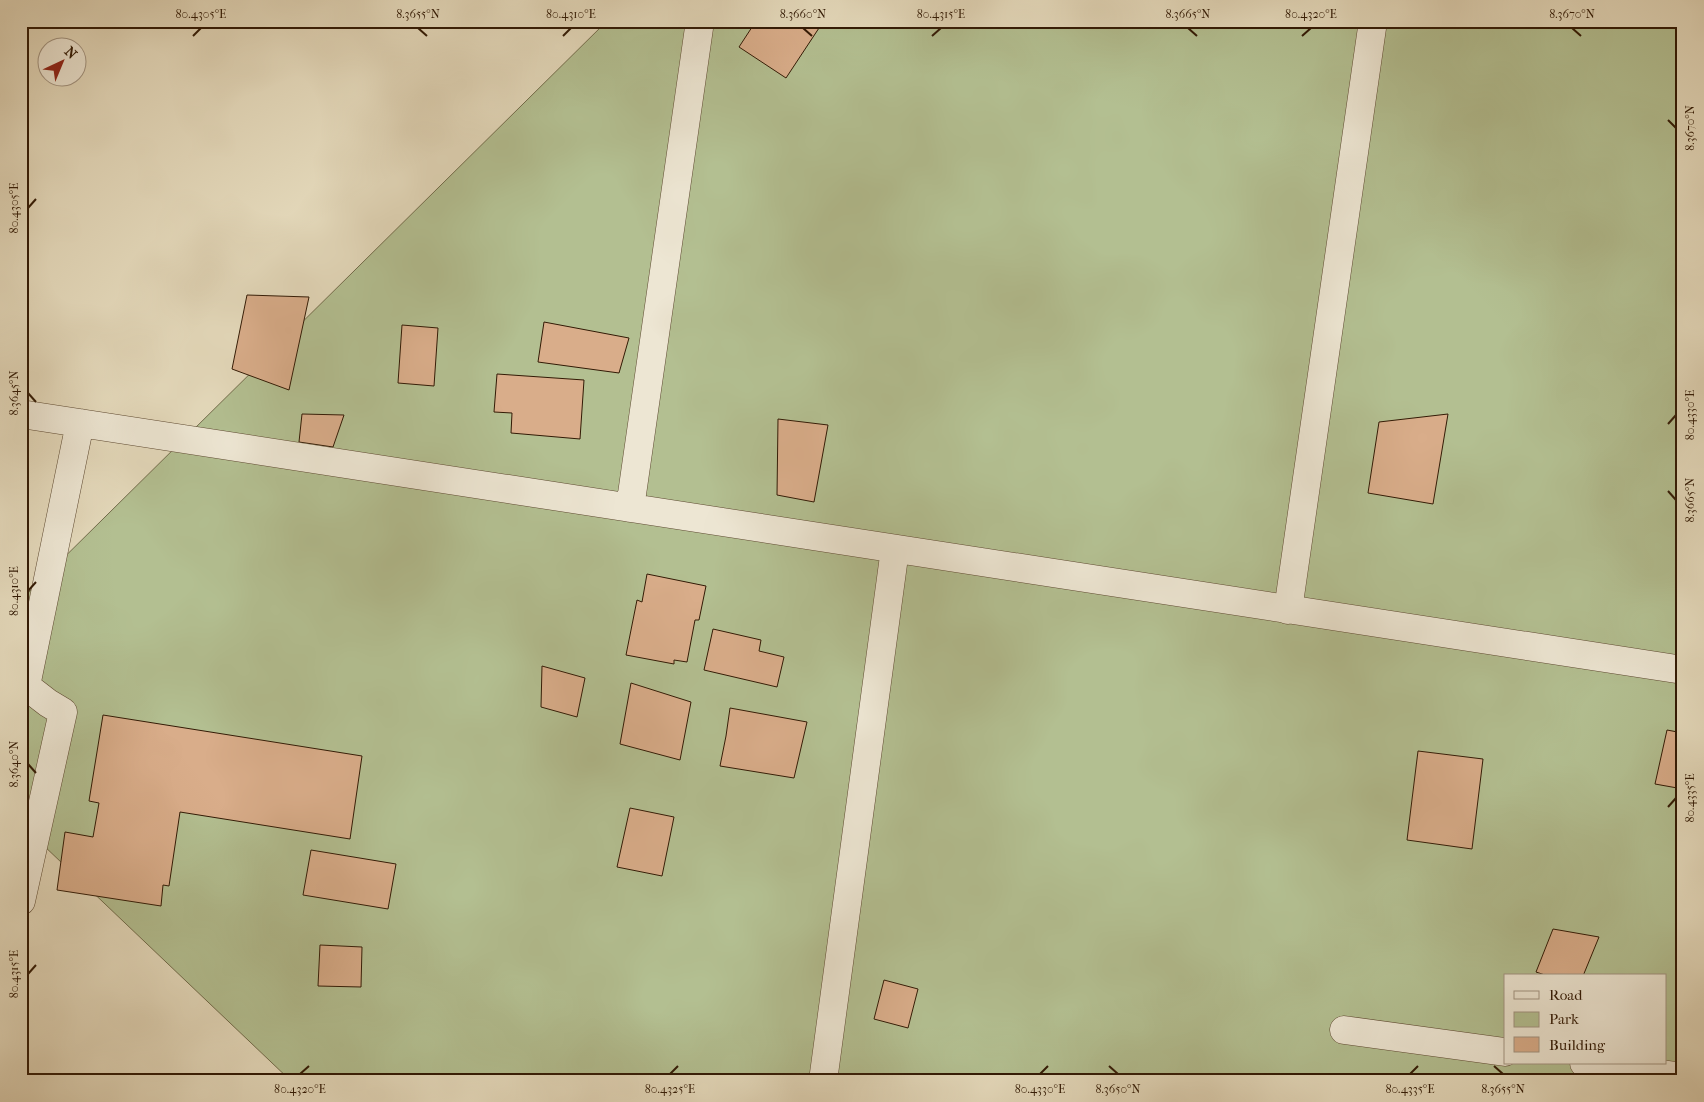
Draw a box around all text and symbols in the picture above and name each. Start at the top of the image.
text: 80.4305°E [176,7,226,21]
text: 8.3655°N [396,7,440,21]
text: 80.4310°E [546,7,596,21]
text: 8.3660°N [780,7,826,21]
text: 80.4315°E [917,7,965,21]
text: 8.3665°N [1166,7,1210,21]
text: 80.4320°E [1285,7,1337,21]
text: 8.3670°N [1549,7,1595,21]
north arrow [38,38,88,88]
text: N [61,43,81,63]
text: 8.3670°N [1683,105,1697,151]
text: 80.4305°E [7,183,21,233]
text: 8.3645°N [7,370,21,416]
text: 80.4330°E [1683,390,1697,440]
text: 8.3665°N [1683,478,1697,522]
text: 80.4310°E [7,566,21,616]
text: 8.3640°N [7,741,21,787]
text: 80.4335°E [1683,773,1697,823]
text: 80.4315°E [7,950,21,998]
legend [1504,974,1666,1064]
text: Road [1549,986,1583,1004]
text: Park [1549,1010,1579,1028]
text: Building [1549,1036,1606,1054]
text: 80.4320°E [274,1082,326,1096]
text: 80.4325°E [645,1082,695,1096]
text: 80.4330°E [1015,1082,1065,1096]
text: 8.3650°N [1095,1082,1141,1096]
text: 80.4335°E [1385,1082,1435,1096]
text: 8.3655°N [1481,1082,1525,1096]

